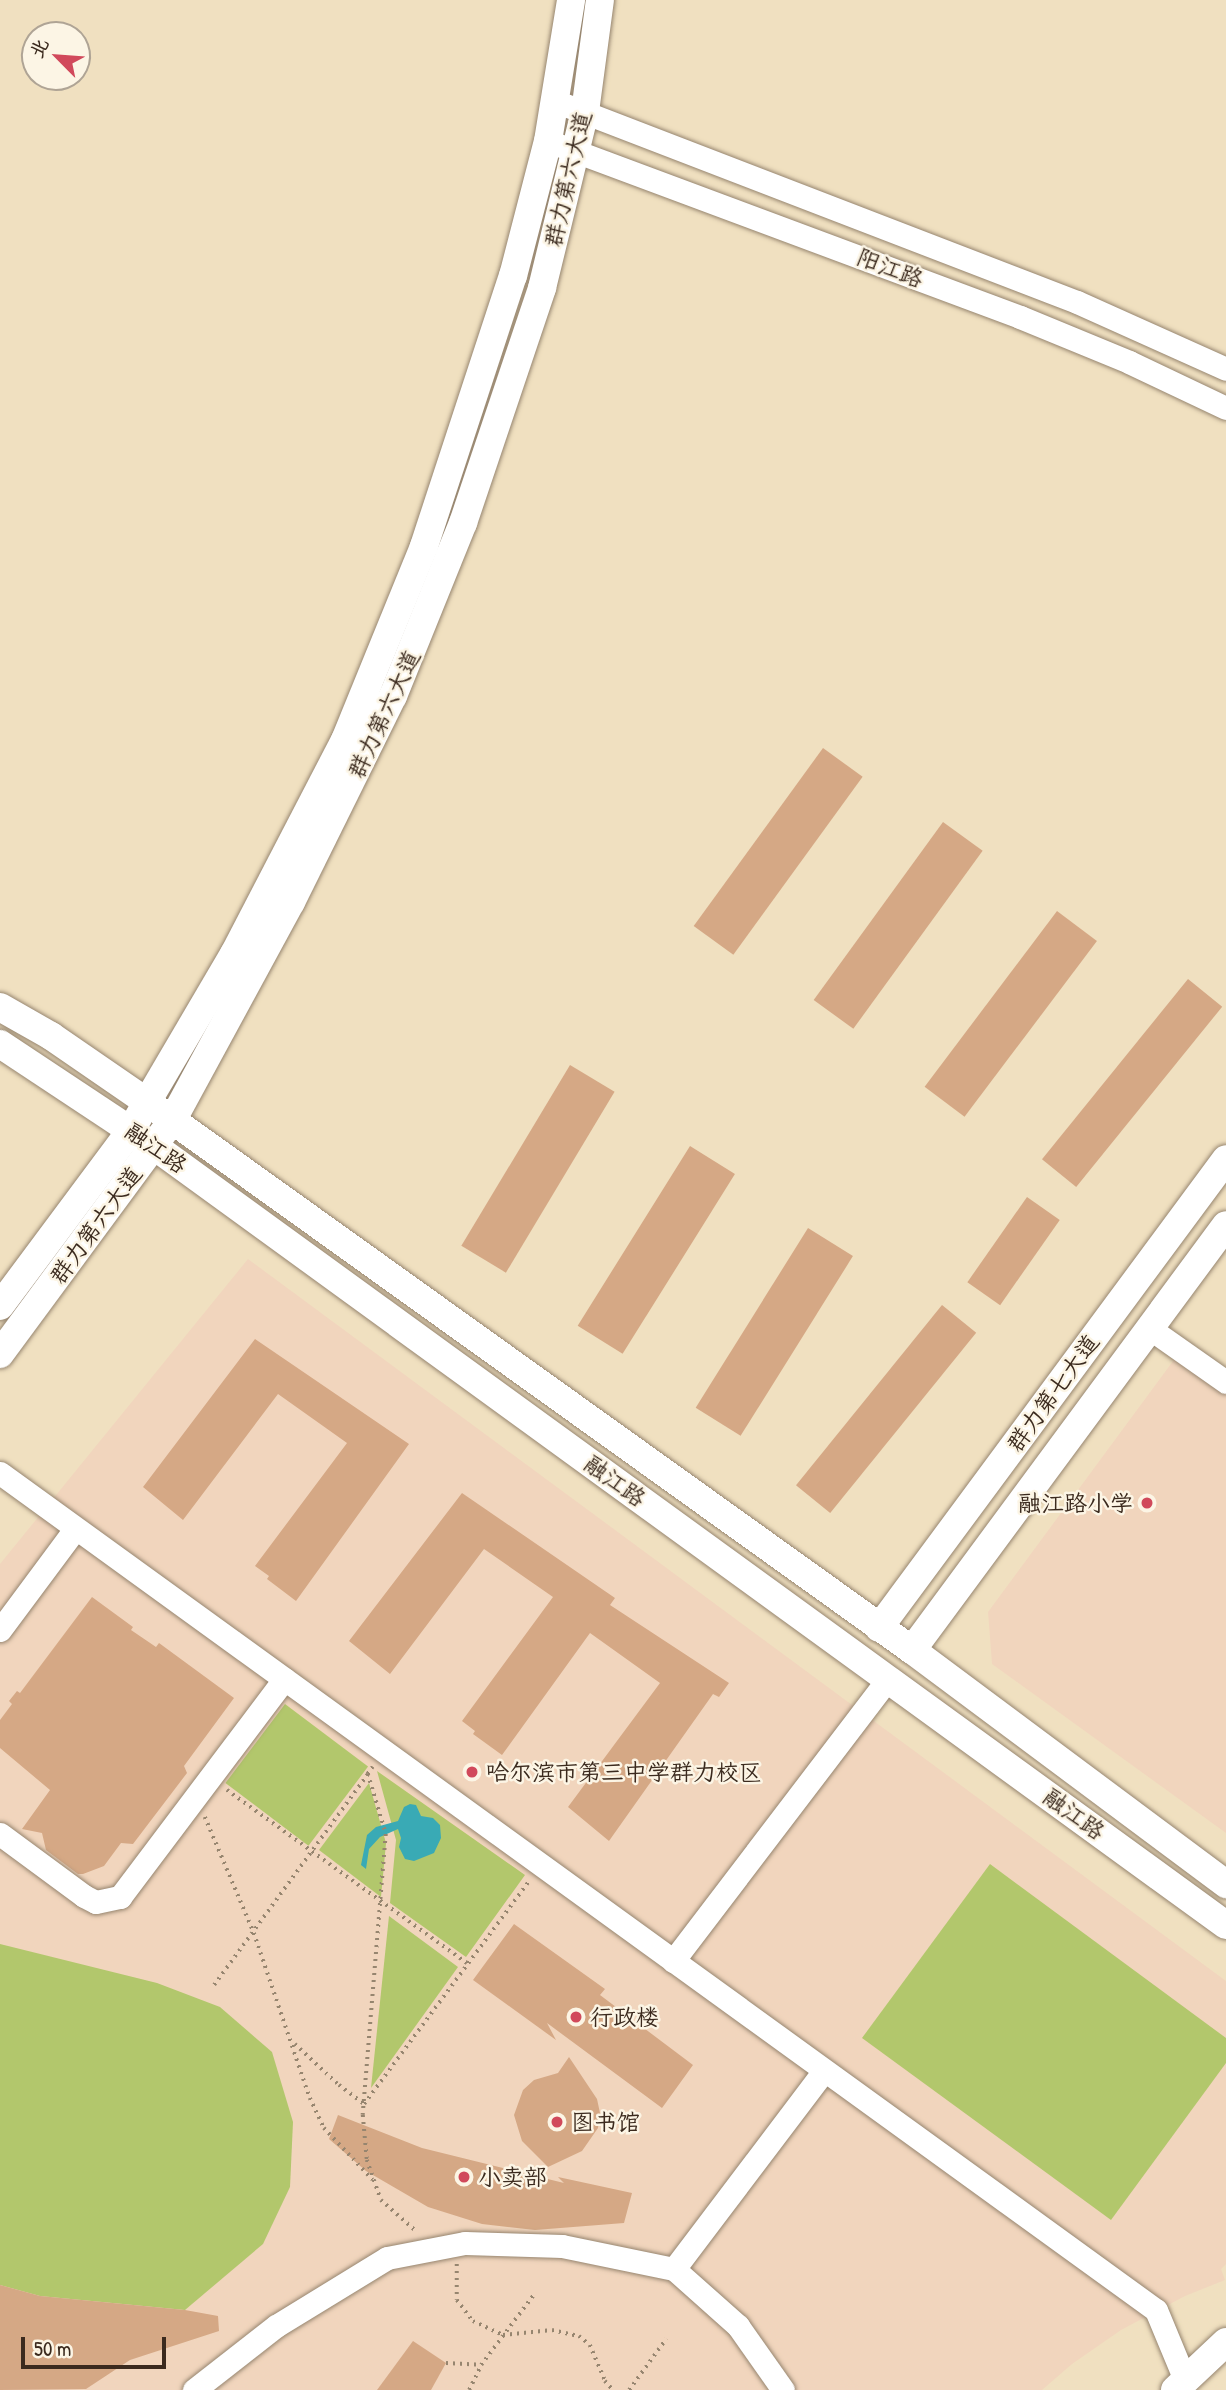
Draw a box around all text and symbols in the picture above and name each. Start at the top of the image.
north arrow [21,21,91,91]
text: 北 [23,34,55,62]
street label: 群力第六大道 [539,109,597,249]
street label: 阳江路 [853,243,927,293]
street label: 群力第六大道 [342,646,426,782]
street label: 融江路 [120,1117,192,1179]
street label: 群力第六大道 [44,1161,148,1289]
street label: 群力第七大道 [1001,1329,1105,1457]
street label: 融江路 [579,1450,651,1512]
place label: 融江路小学 [1018,1489,1133,1517]
marker: 融江路小学 [1139,1495,1155,1511]
place label: 哈尔滨市第三中学群力校区 [486,1758,762,1786]
marker: 哈尔滨市第三中学群力校区 [464,1764,480,1780]
street label: 融江路 [1038,1783,1110,1845]
place label: 行政楼 [590,2003,659,2031]
marker: 行政楼 [568,2009,584,2025]
place label: 图书馆 [571,2108,640,2136]
marker: 图书馆 [549,2114,565,2130]
place label: 小卖部 [478,2163,547,2191]
marker: 小卖部 [456,2169,472,2185]
scale bar [24,2324,170,2368]
text: 50 m [34,2334,71,2363]

